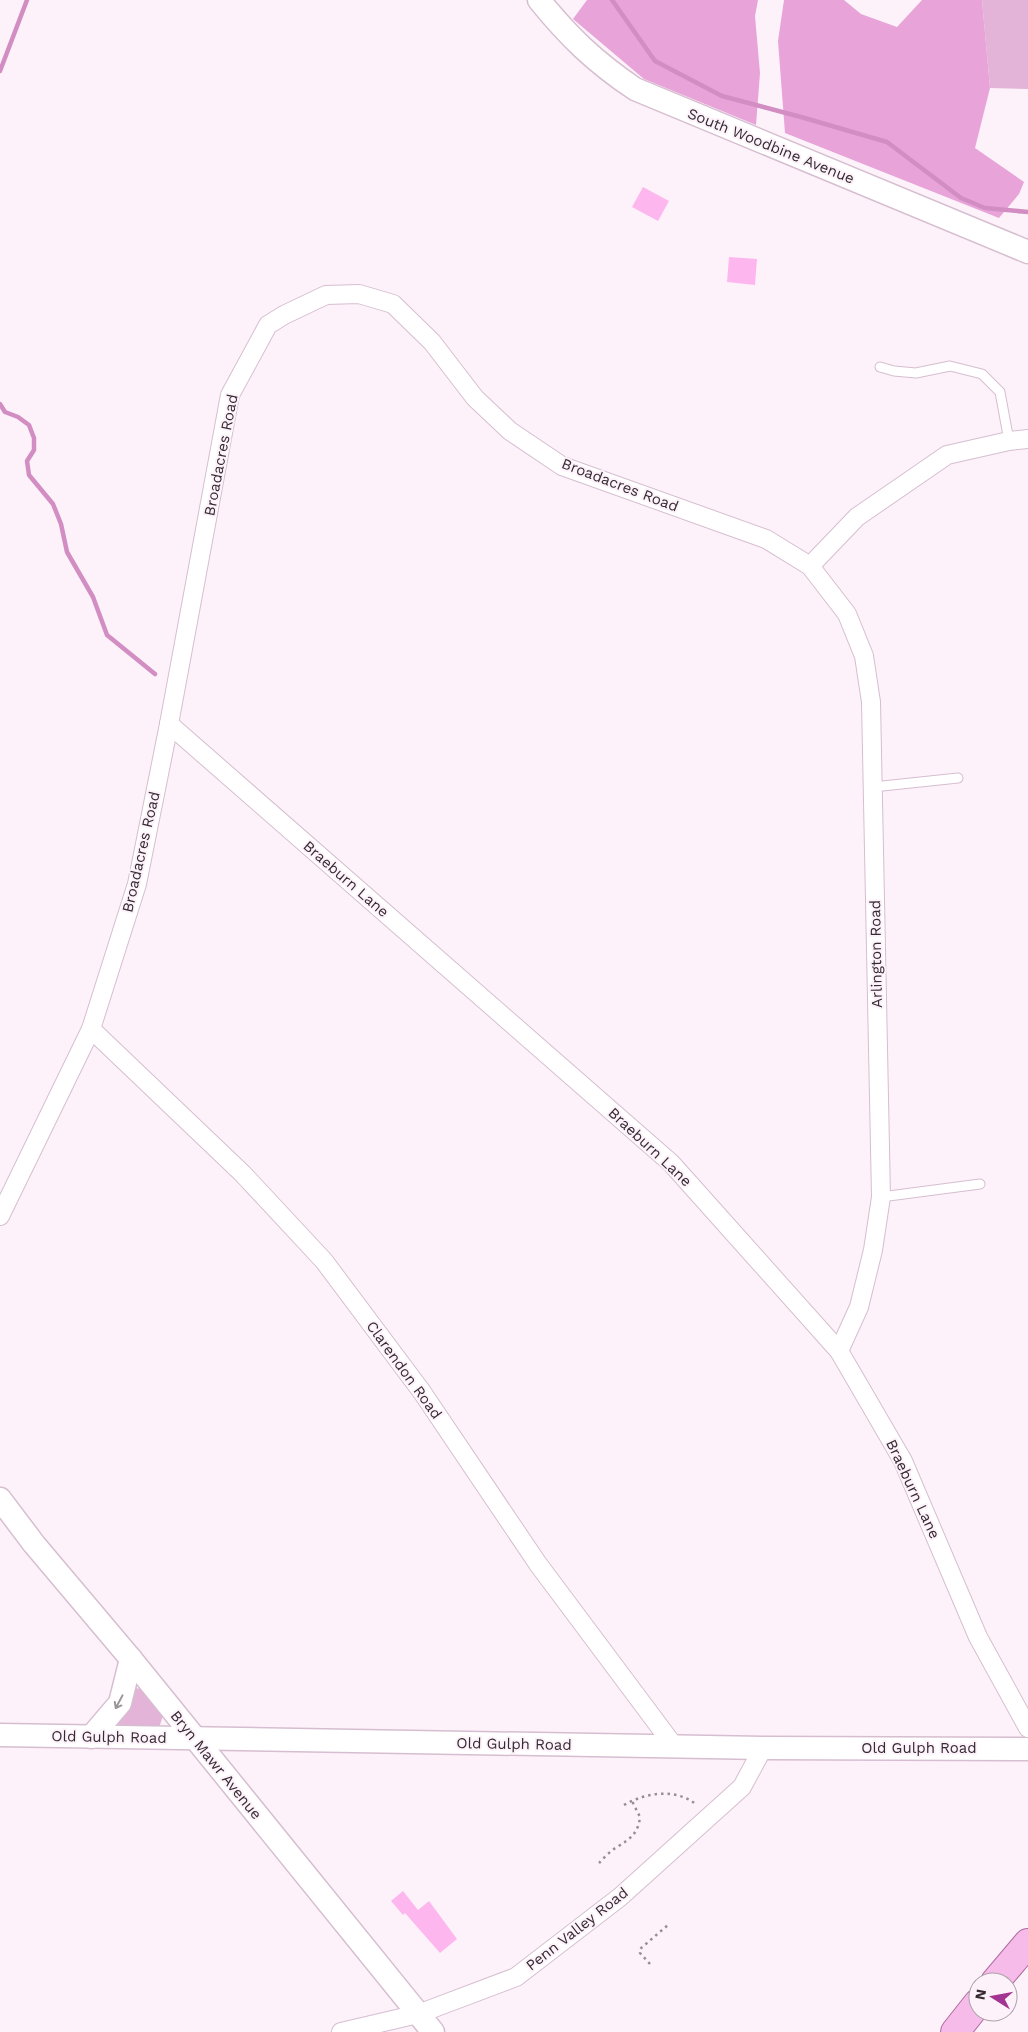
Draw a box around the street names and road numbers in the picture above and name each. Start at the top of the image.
street label: South Woodbine Avenue [685,104,857,188]
street label: Broadacres Road [200,393,242,517]
street label: Broadacres Road [559,454,681,516]
street label: Broadacres Road [118,790,164,914]
street label: Braeburn Lane [300,837,392,921]
street label: Arlington Road [866,900,886,1008]
street label: Braeburn Lane [605,1104,695,1190]
street label: Clarendon Road [362,1318,446,1422]
street label: Braeburn Lane [882,1437,944,1541]
street label: Bryn Mawr Avenue [167,1707,265,1823]
street label: Old Gulph Road [51,1727,167,1747]
street label: Old Gulph Road [456,1734,572,1754]
street label: Old Gulph Road [861,1739,977,1757]
street label: Penn Valley Road [522,1884,632,1974]

